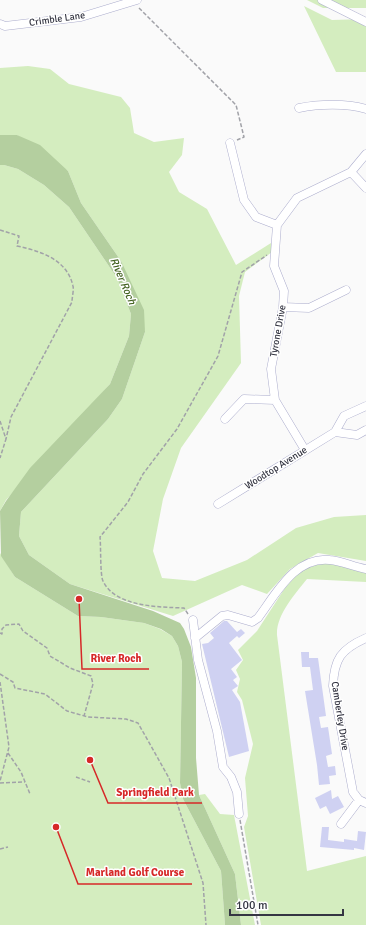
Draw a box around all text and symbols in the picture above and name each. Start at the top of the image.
street label: Crimble Lane [28,9,86,29]
water label: River Roch [107,256,139,307]
street label: Tyrone Drive [268,304,288,358]
street label: Woodtop Avenue [243,444,309,492]
callout: River Roch [82,646,149,669]
text: River Roch [91,652,141,665]
street label: Camberley Drive [329,681,351,751]
callout: Springfield Park [108,780,202,803]
text: Springfield Park [116,786,194,799]
callout: Marland Golf Course [78,861,192,884]
text: Marland Golf Course [86,866,185,879]
scale bar [230,891,343,917]
text: 100 m [236,898,268,913]

